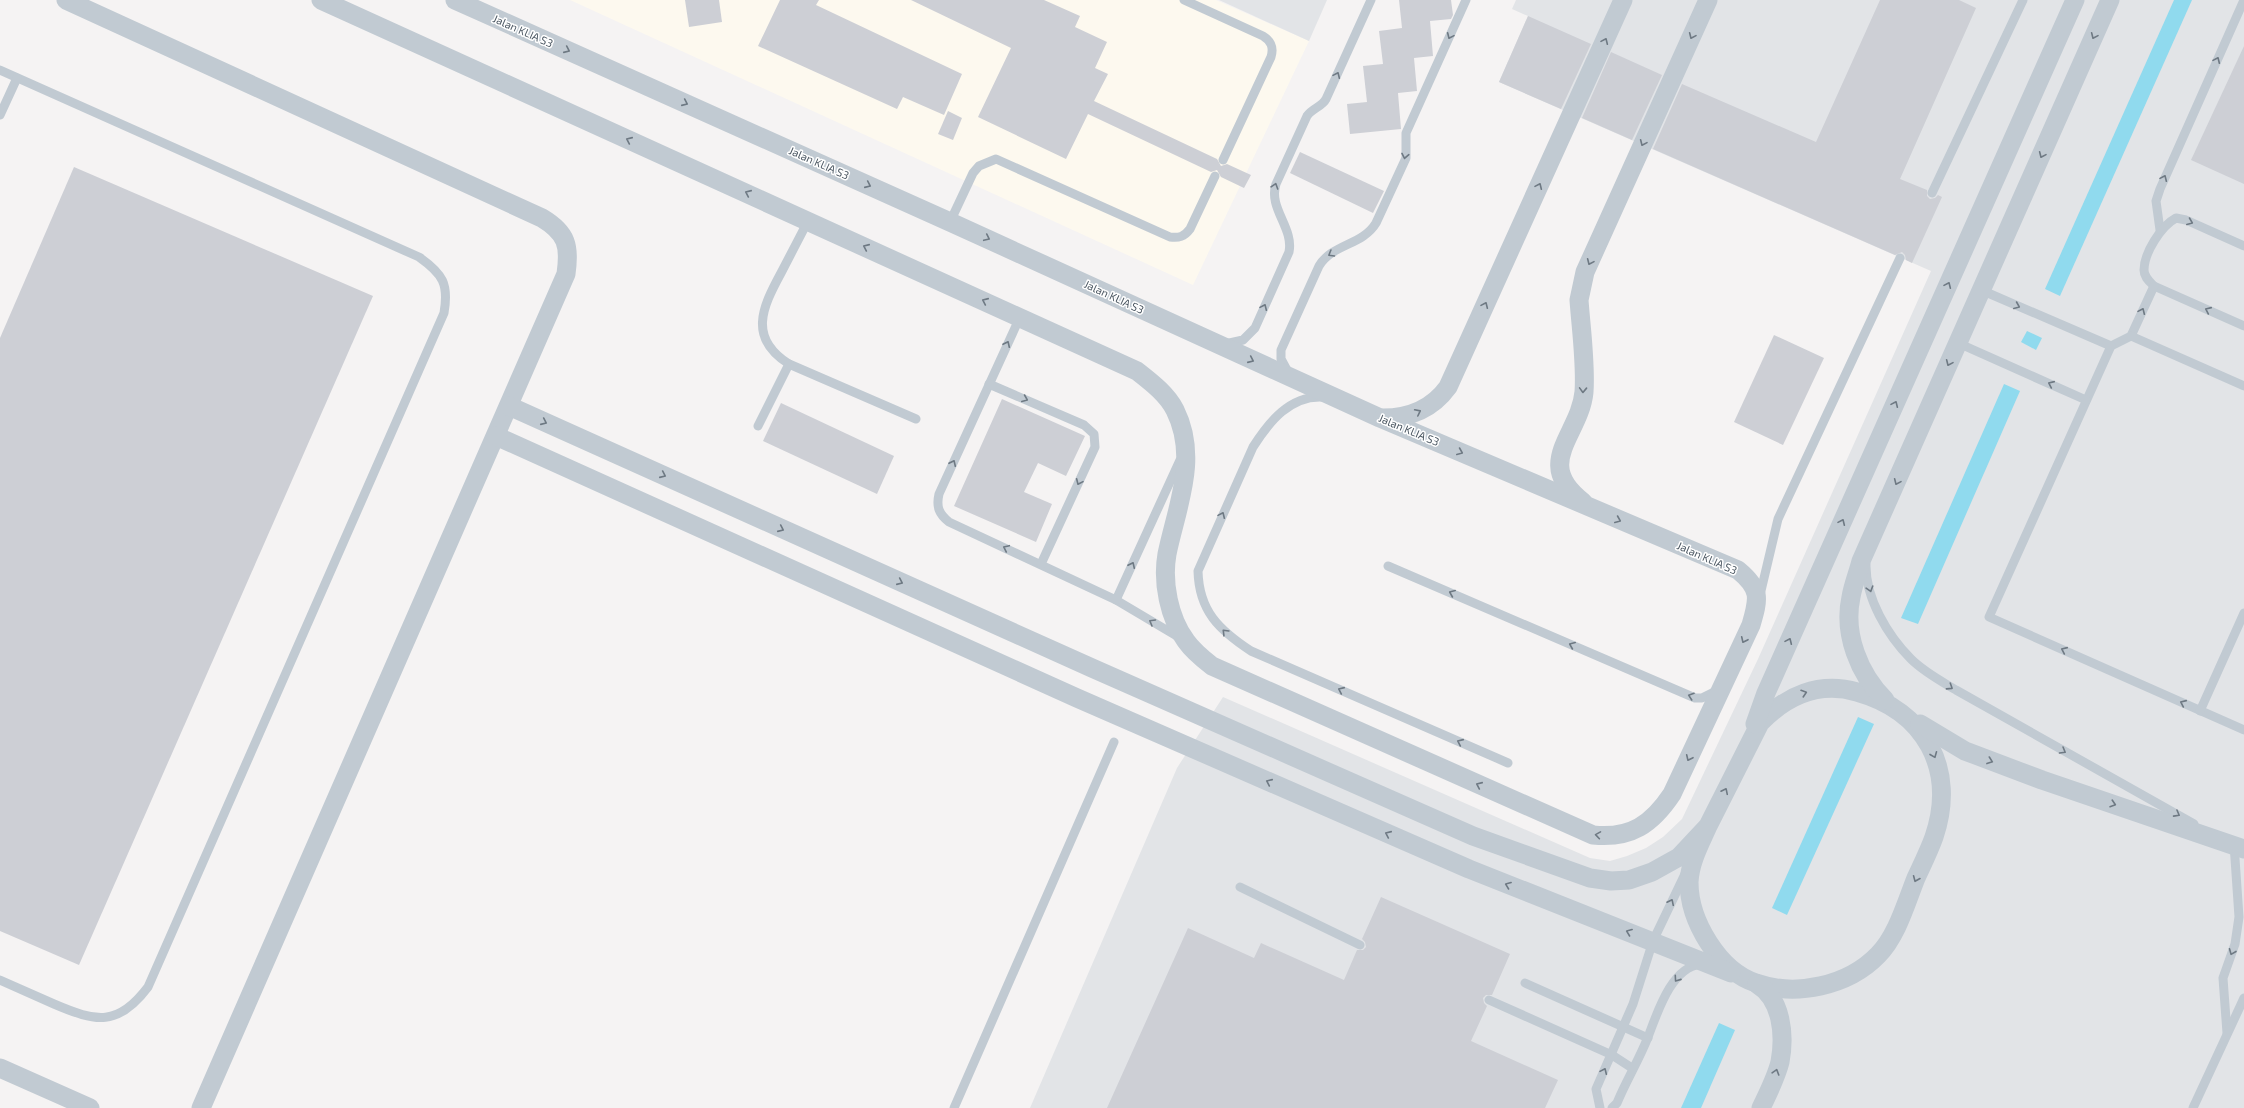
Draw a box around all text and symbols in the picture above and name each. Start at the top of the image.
street label: Jalan KLIA S3 [491,12,555,50]
one-way arrow [1447,31,1455,39]
one-way arrow [1689,31,1697,39]
one-way arrow [2091,31,2099,39]
one-way arrow [1600,37,1608,45]
one-way arrow [562,45,570,53]
one-way arrow [2212,56,2220,64]
one-way arrow [1332,72,1340,80]
one-way arrow [681,98,689,106]
one-way arrow [626,137,634,145]
one-way arrow [1640,139,1648,147]
street label: Jalan KLIA S3 [787,144,851,182]
one-way arrow [2038,151,2046,158]
one-way arrow [1402,152,1410,159]
one-way arrow [2159,175,2167,183]
one-way arrow [864,180,871,188]
one-way arrow [1270,183,1279,190]
one-way arrow [1534,183,1542,191]
one-way arrow [744,190,751,198]
one-way arrow [2187,218,2194,226]
one-way arrow [983,234,990,242]
one-way arrow [863,244,870,252]
one-way arrow [1328,249,1335,256]
one-way arrow [1587,257,1595,265]
street label: Jalan KLIA S3 [1082,277,1146,316]
one-way arrow [1943,281,1951,289]
one-way arrow [981,298,989,306]
one-way arrow [1480,301,1488,309]
one-way arrow [2014,301,2021,309]
one-way arrow [1259,304,1267,312]
one-way arrow [2205,307,2213,315]
one-way arrow [2138,308,2146,315]
one-way arrow [1002,341,1010,349]
one-way arrow [1248,355,1255,363]
one-way arrow [1946,359,1954,366]
one-way arrow [2047,381,2054,389]
one-way arrow [1579,387,1588,393]
one-way arrow [1021,395,1028,403]
one-way arrow [1890,400,1898,408]
one-way arrow [1414,409,1421,417]
street label: Jalan KLIA S3 [1377,411,1441,448]
one-way arrow [540,417,548,425]
one-way arrow [1455,447,1463,455]
one-way arrow [948,459,956,467]
one-way arrow [658,470,666,478]
one-way arrow [1076,478,1084,486]
one-way arrow [1893,478,1901,485]
one-way arrow [1217,512,1225,519]
one-way arrow [1613,515,1621,523]
one-way arrow [1837,519,1845,527]
one-way arrow [777,524,785,532]
street label: Jalan KLIA S3 [1675,539,1739,577]
one-way arrow [1003,545,1010,553]
one-way arrow [1127,562,1135,569]
one-way arrow [896,577,903,585]
one-way arrow [1865,585,1874,592]
one-way arrow [1449,590,1456,598]
one-way arrow [1149,619,1156,626]
one-way arrow [1222,629,1230,637]
one-way arrow [1741,636,1749,644]
one-way arrow [1784,638,1792,645]
one-way arrow [1568,641,1575,649]
one-way arrow [2060,647,2068,655]
one-way arrow [1946,682,1953,689]
one-way arrow [1337,687,1345,695]
one-way arrow [1800,689,1807,698]
one-way arrow [1688,692,1695,700]
one-way arrow [2179,700,2187,708]
one-way arrow [1456,739,1464,747]
one-way arrow [2059,746,2067,753]
one-way arrow [1930,751,1938,758]
one-way arrow [1686,754,1694,762]
one-way arrow [1987,756,1994,764]
one-way arrow [1266,779,1274,787]
one-way arrow [1475,782,1483,790]
one-way arrow [1720,787,1728,795]
one-way arrow [2109,799,2116,807]
one-way arrow [2173,810,2180,817]
one-way arrow [1385,831,1393,839]
one-way arrow [1595,831,1601,840]
one-way arrow [1913,875,1921,883]
one-way arrow [1505,881,1512,889]
one-way arrow [1666,899,1673,906]
one-way arrow [1626,928,1633,936]
one-way arrow [2229,948,2237,956]
one-way arrow [1675,975,1682,982]
one-way arrow [1599,1068,1607,1076]
one-way arrow [1771,1069,1780,1076]

